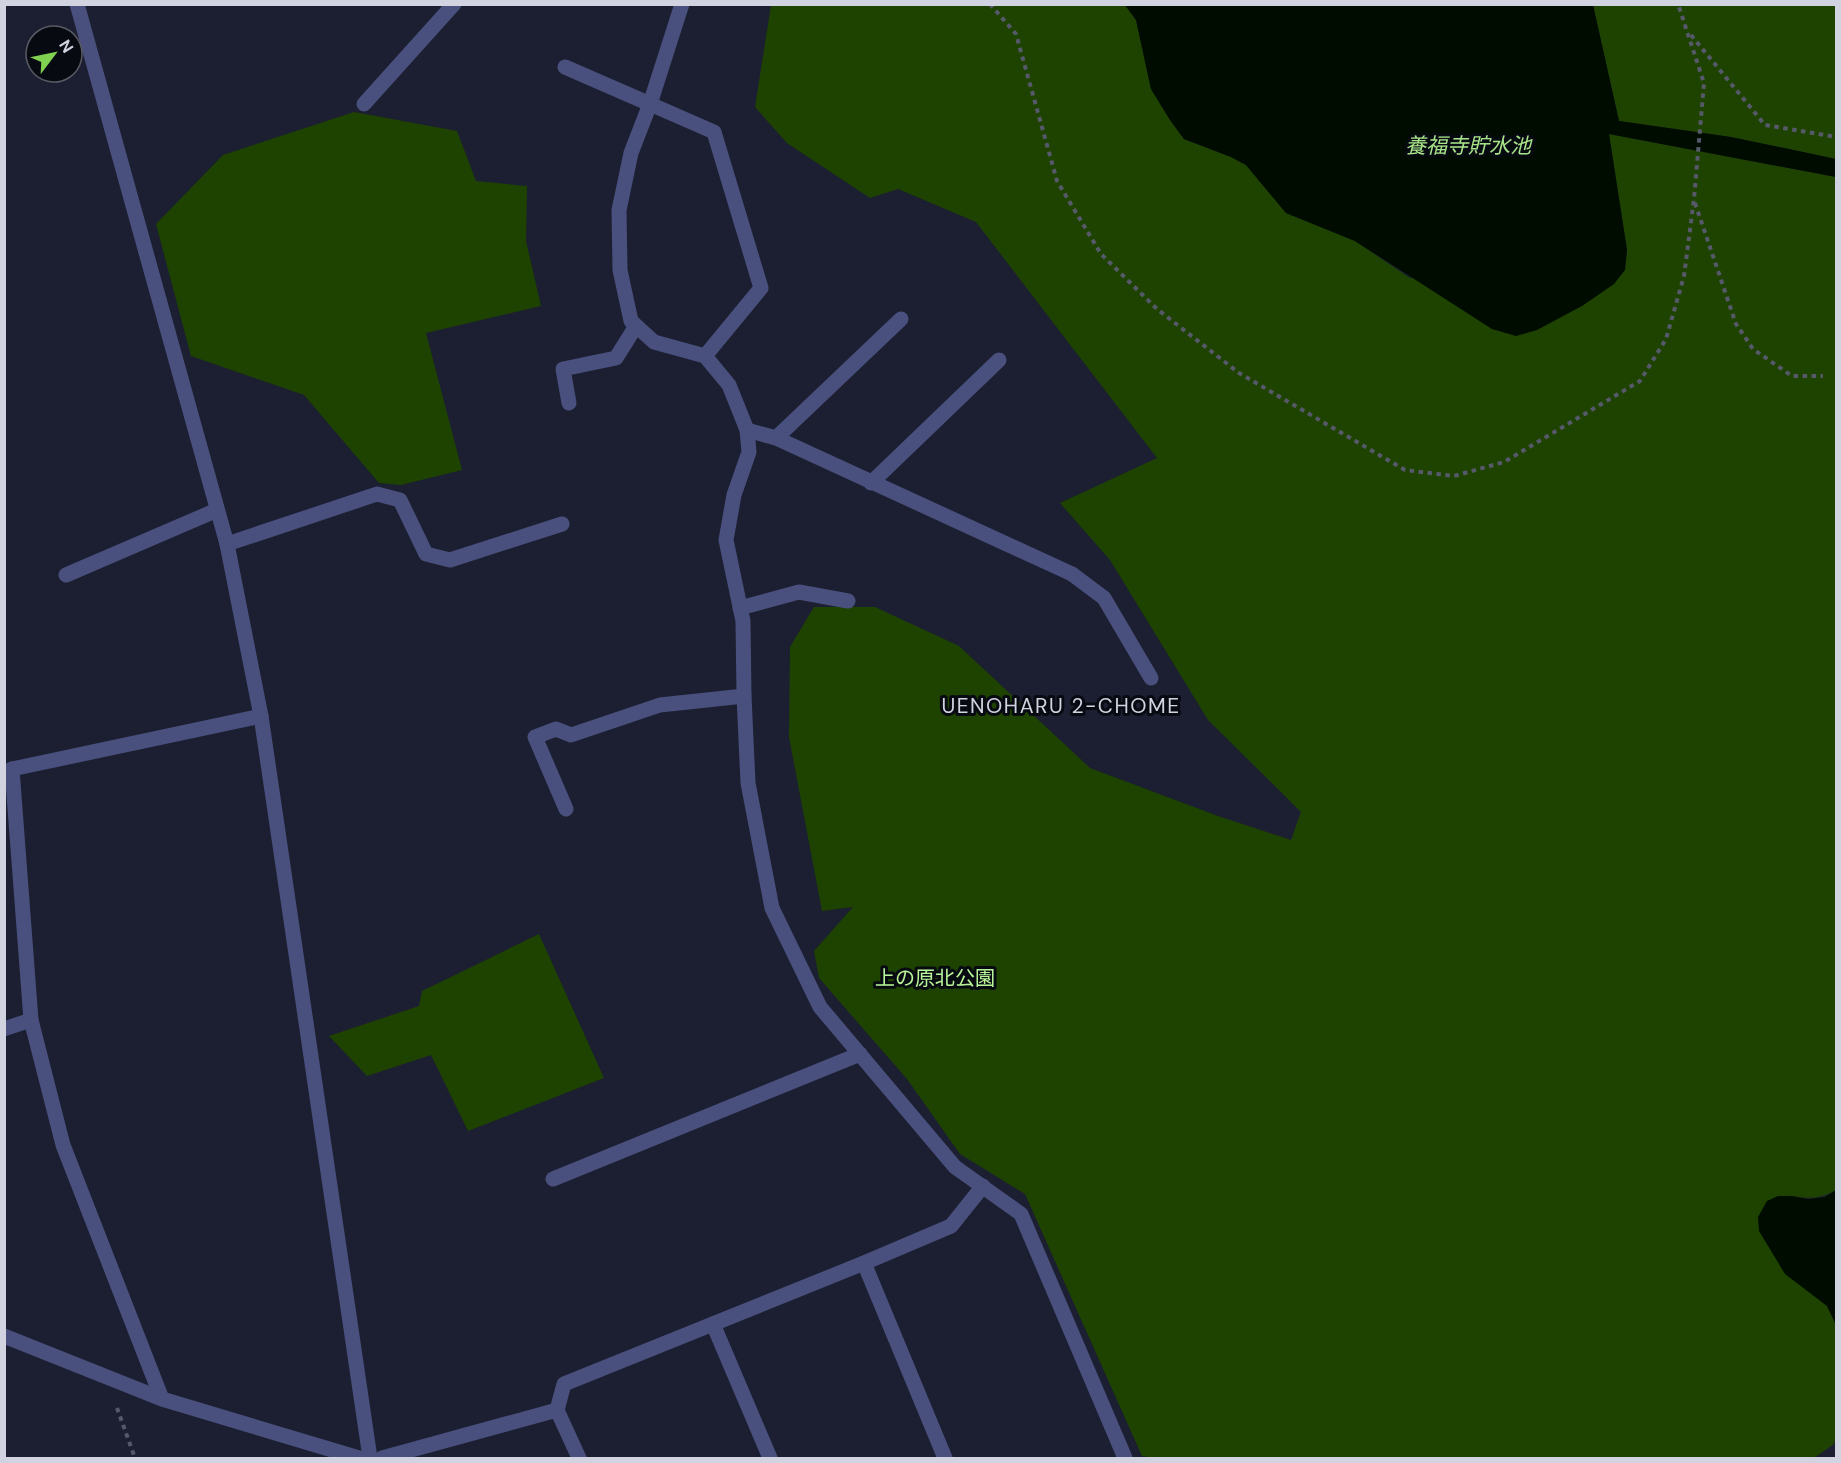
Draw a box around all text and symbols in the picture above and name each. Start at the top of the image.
north arrow [24,24,84,84]
text: N [54,36,78,57]
water label: 養福寺貯水池 [1405,132,1533,160]
district label: UENOHARU 2-CHOME [941,692,1181,720]
park label: 上の原北公園 [875,965,995,991]

